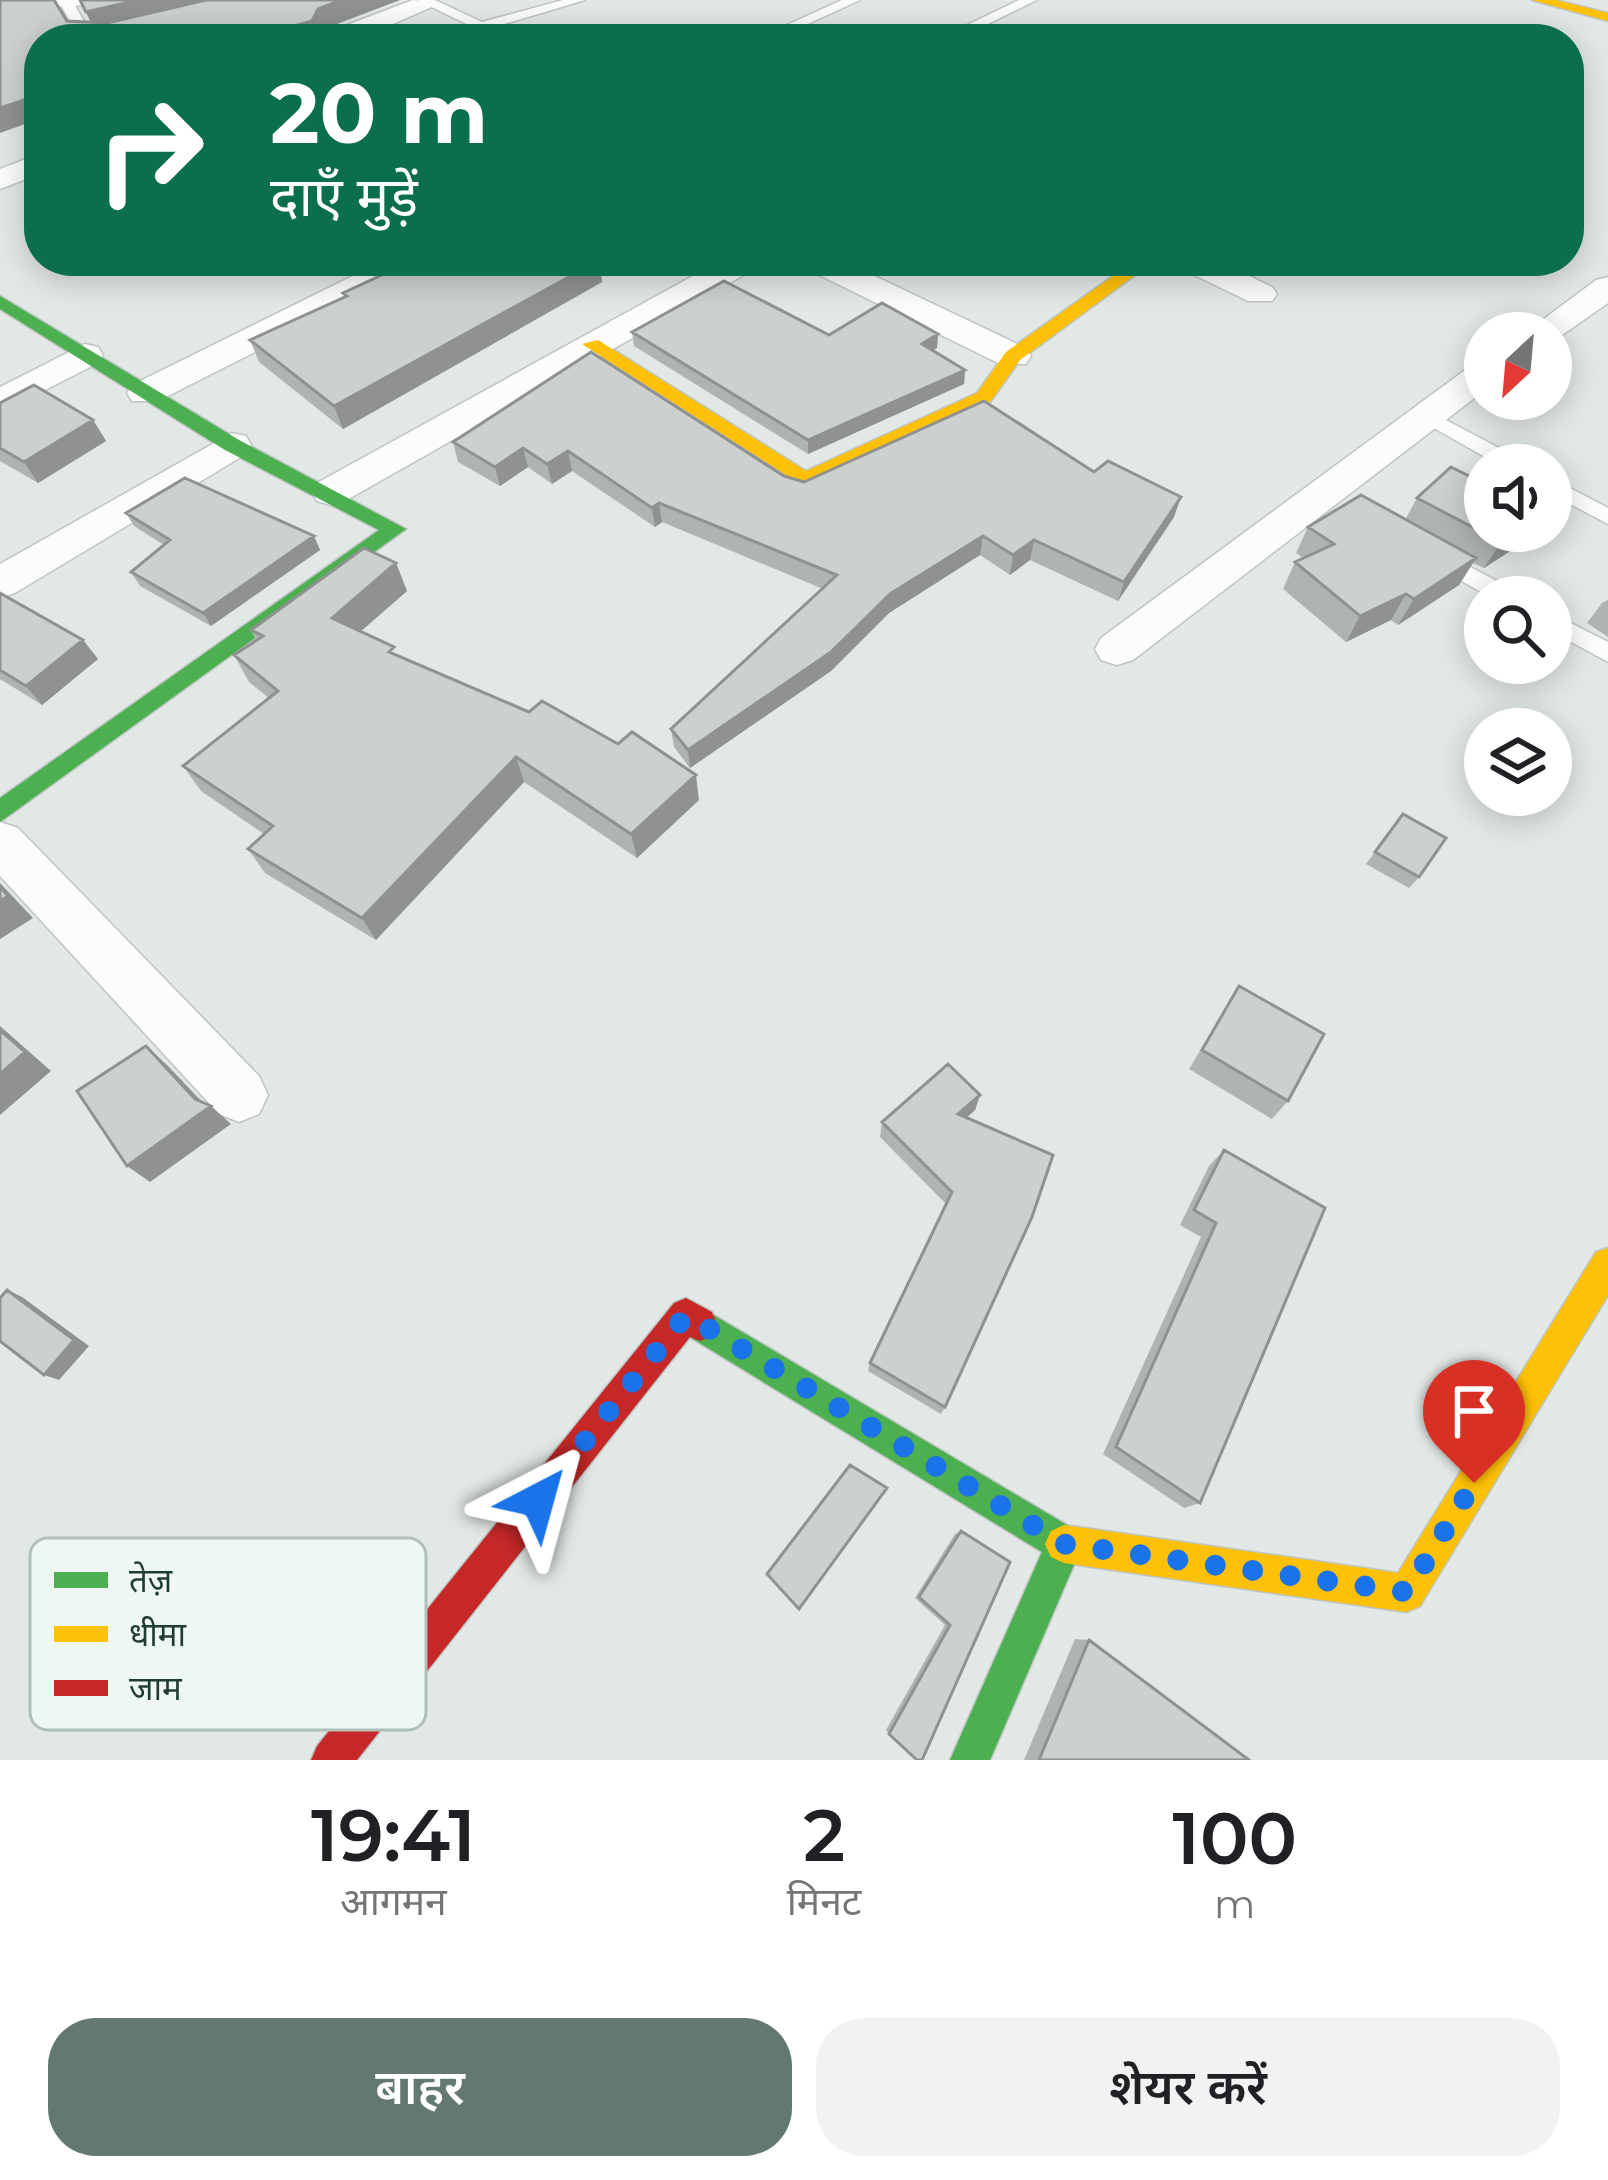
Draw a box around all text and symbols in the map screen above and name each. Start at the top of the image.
text: 20 m [270,62,488,164]
icon: right [72,72,228,228]
text: दाएँ मुड़ें [270,164,418,230]
north arrow [1464,312,1572,420]
map controls [1464,312,1572,816]
button: sound [1464,444,1572,552]
button: search [1464,576,1572,684]
button: layers [1464,708,1572,816]
pin [1423,1360,1525,1483]
icon: arrive [1441,1378,1507,1444]
position arrow [475,1437,601,1563]
legend [30,1538,426,1730]
text: तेज़ [129,1560,173,1600]
text: धीमा [129,1614,188,1654]
text: जाम [129,1668,183,1708]
text: 19:41 [311,1791,476,1879]
text: 2 [803,1791,845,1879]
text: 100 [1173,1794,1297,1882]
text: आगमन [340,1877,447,1925]
text: मिनट [787,1877,862,1925]
text: m [1214,1880,1255,1928]
button: बाहर [48,2018,792,2156]
button: शेयर करें [816,2018,1560,2156]

